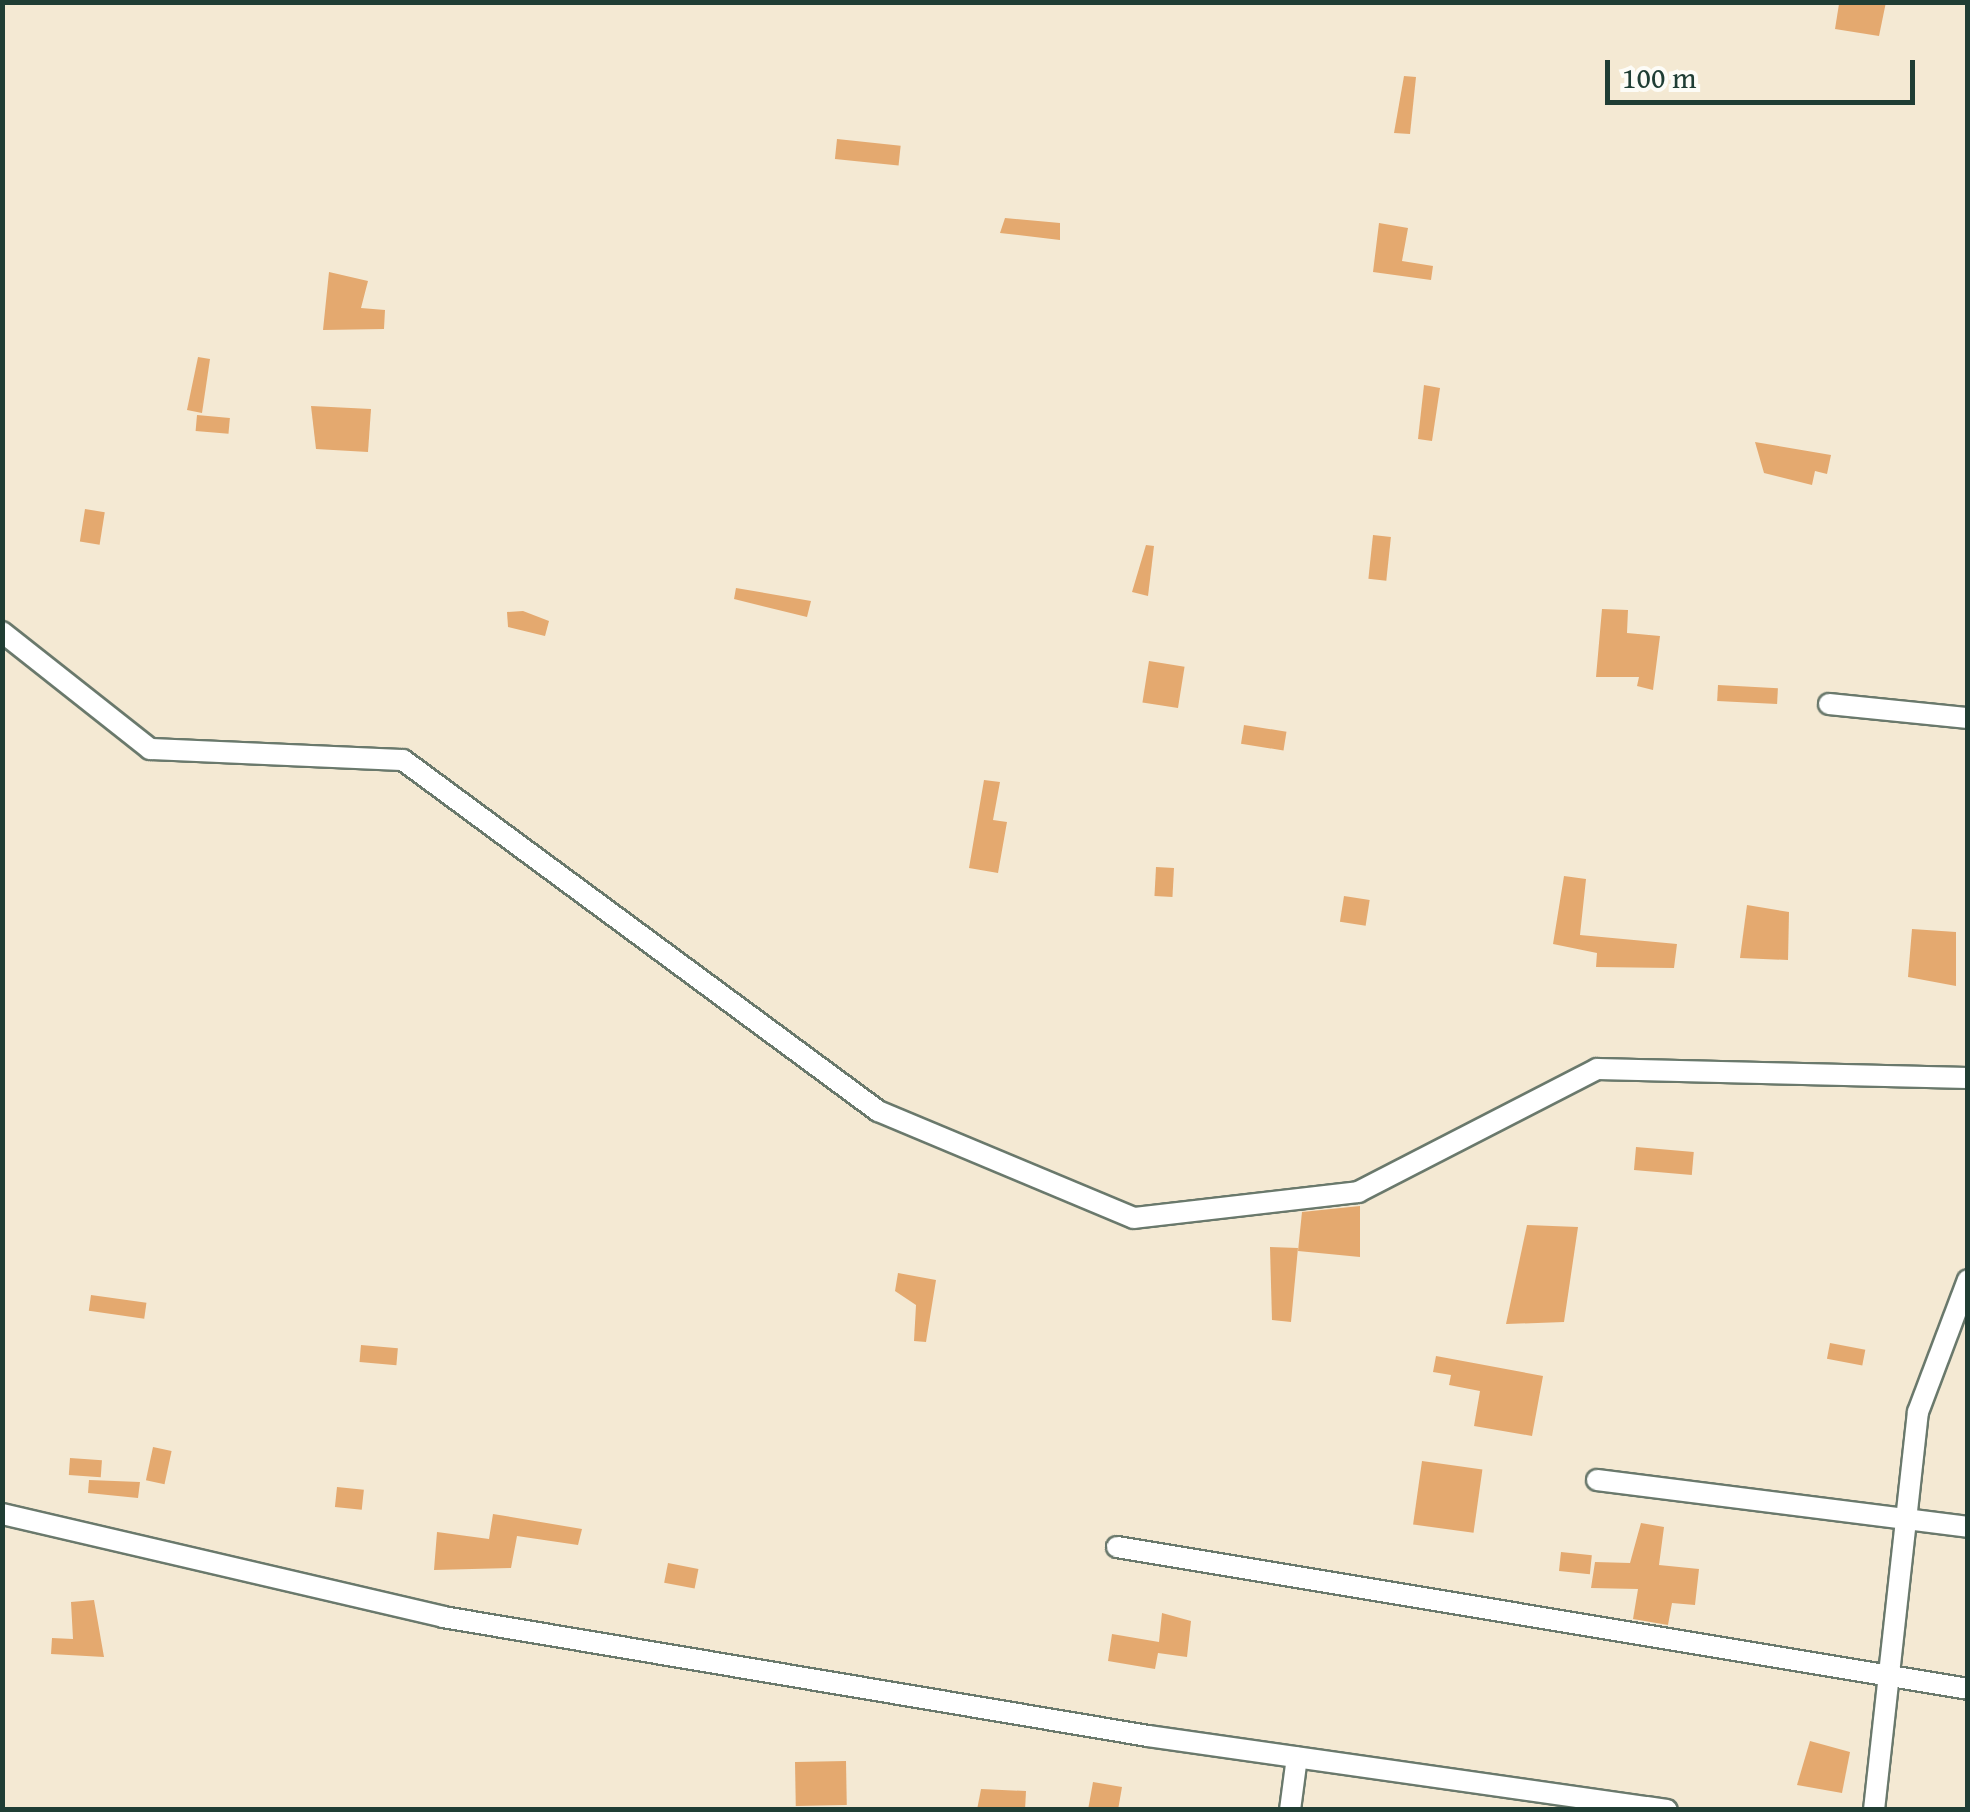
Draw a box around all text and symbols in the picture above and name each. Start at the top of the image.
scale bar [1610,40,1920,102]
text: 100 m [1622,55,1696,99]

